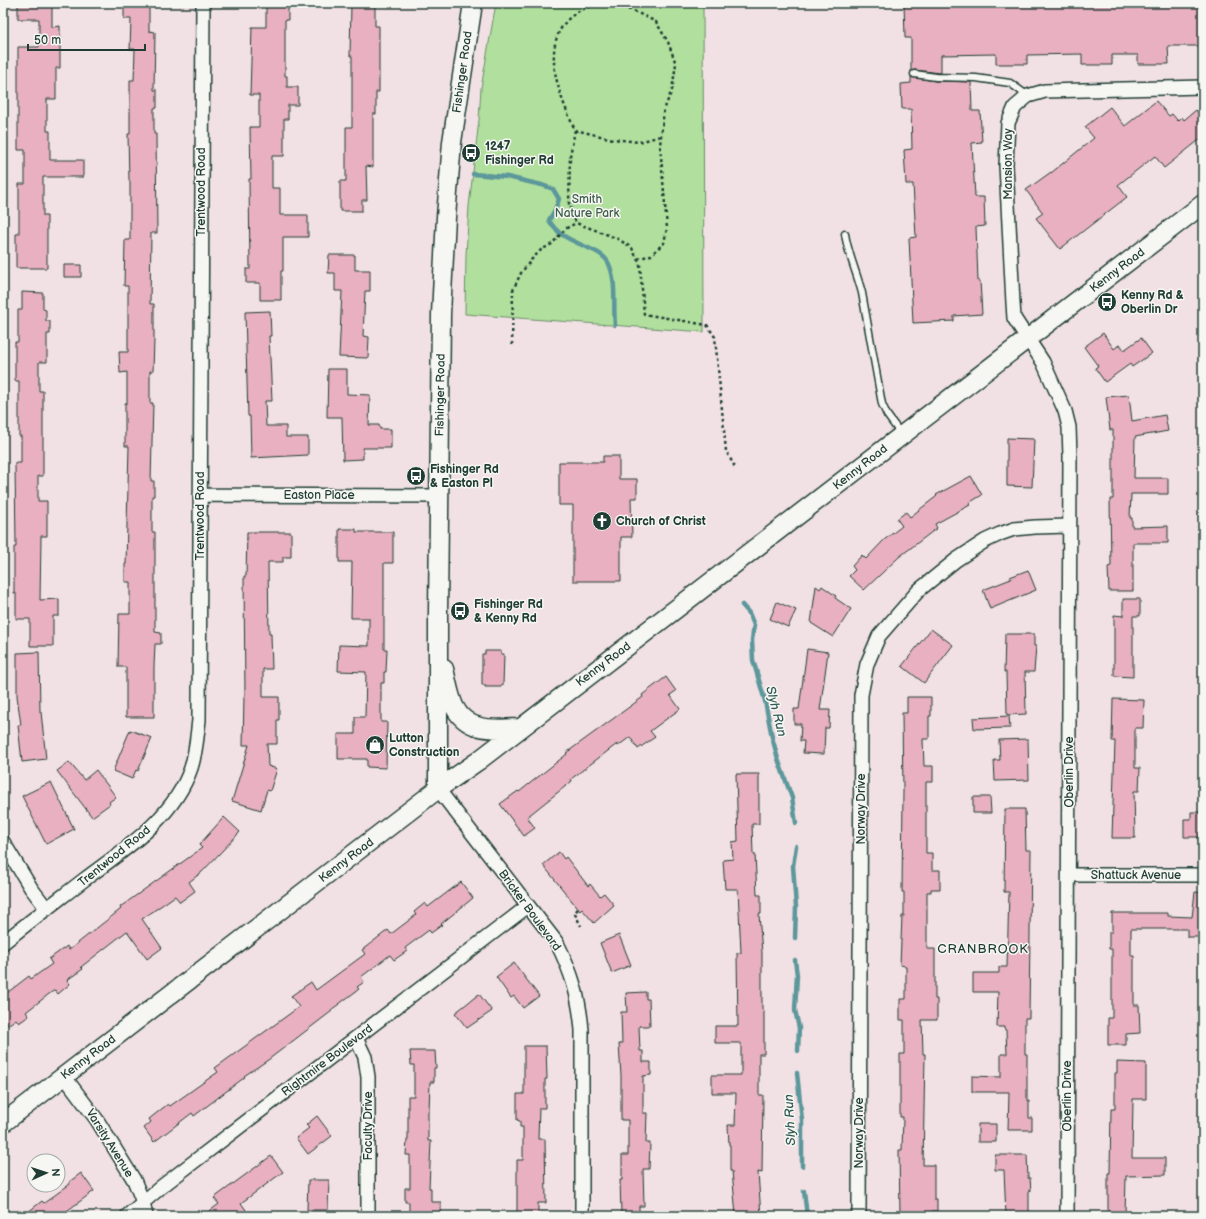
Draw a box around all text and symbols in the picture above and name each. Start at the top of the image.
scale bar [28,26,145,52]
street label: Fishinger Road [449,30,476,114]
text: 50 m [34,33,61,48]
street label: Mansion Way [1001,128,1016,200]
place label: 1247 Fishinger Rd [485,139,554,168]
bus stop icon: 1247 Fishinger Rd [460,142,482,164]
street label: Trentwood Road [194,147,209,237]
park label: Smith Nature Park [555,192,619,221]
street label: Kenny Road [1087,245,1148,296]
place label: Kenny Rd & Oberlin Dr [1121,288,1184,317]
bus stop icon: Kenny Rd & Oberlin Dr [1096,291,1118,313]
street label: Fishinger Road [432,353,449,437]
street label: Kenny Road [830,441,891,493]
place label: Fishinger Rd & Easton Pl [430,462,499,491]
bus stop icon: Fishinger Rd & Easton Pl [405,465,427,487]
street label: Trentwood Road [193,471,208,561]
street label: Easton Place [283,488,355,503]
church icon: Church of Christ [591,510,613,532]
place label: Church of Christ [616,514,706,529]
place label: Fishinger Rd & Kenny Rd [474,597,543,626]
bus stop icon: Fishinger Rd & Kenny Rd [449,600,471,622]
street label: Kenny Road [573,639,634,690]
water label: Slyh Run [762,684,790,738]
place label: Lutton Construction [389,731,460,760]
shop icon: Lutton Construction [364,734,386,756]
street label: Oberlin Drive [1062,736,1077,808]
street label: Norway Drive [854,773,869,845]
street label: Trentwood Road [75,822,154,890]
street label: Kenny Road [316,835,377,886]
street label: Bricker Boulevard [495,867,564,954]
street label: Shattuck Avenue [1091,868,1181,883]
district label: CRANBROOK [937,941,1029,957]
street label: Rightmire Boulevard [279,1021,376,1100]
street label: Kenny Road [58,1032,119,1083]
street label: Oberlin Drive [1060,1060,1075,1132]
street label: Faculty Drive [361,1091,376,1161]
water label: Slyh Run [781,1094,799,1146]
street label: Norway Drive [852,1097,867,1169]
street label: Varsity Avenue [82,1106,137,1180]
north arrow [26,1153,66,1193]
text: N [49,1168,62,1177]

